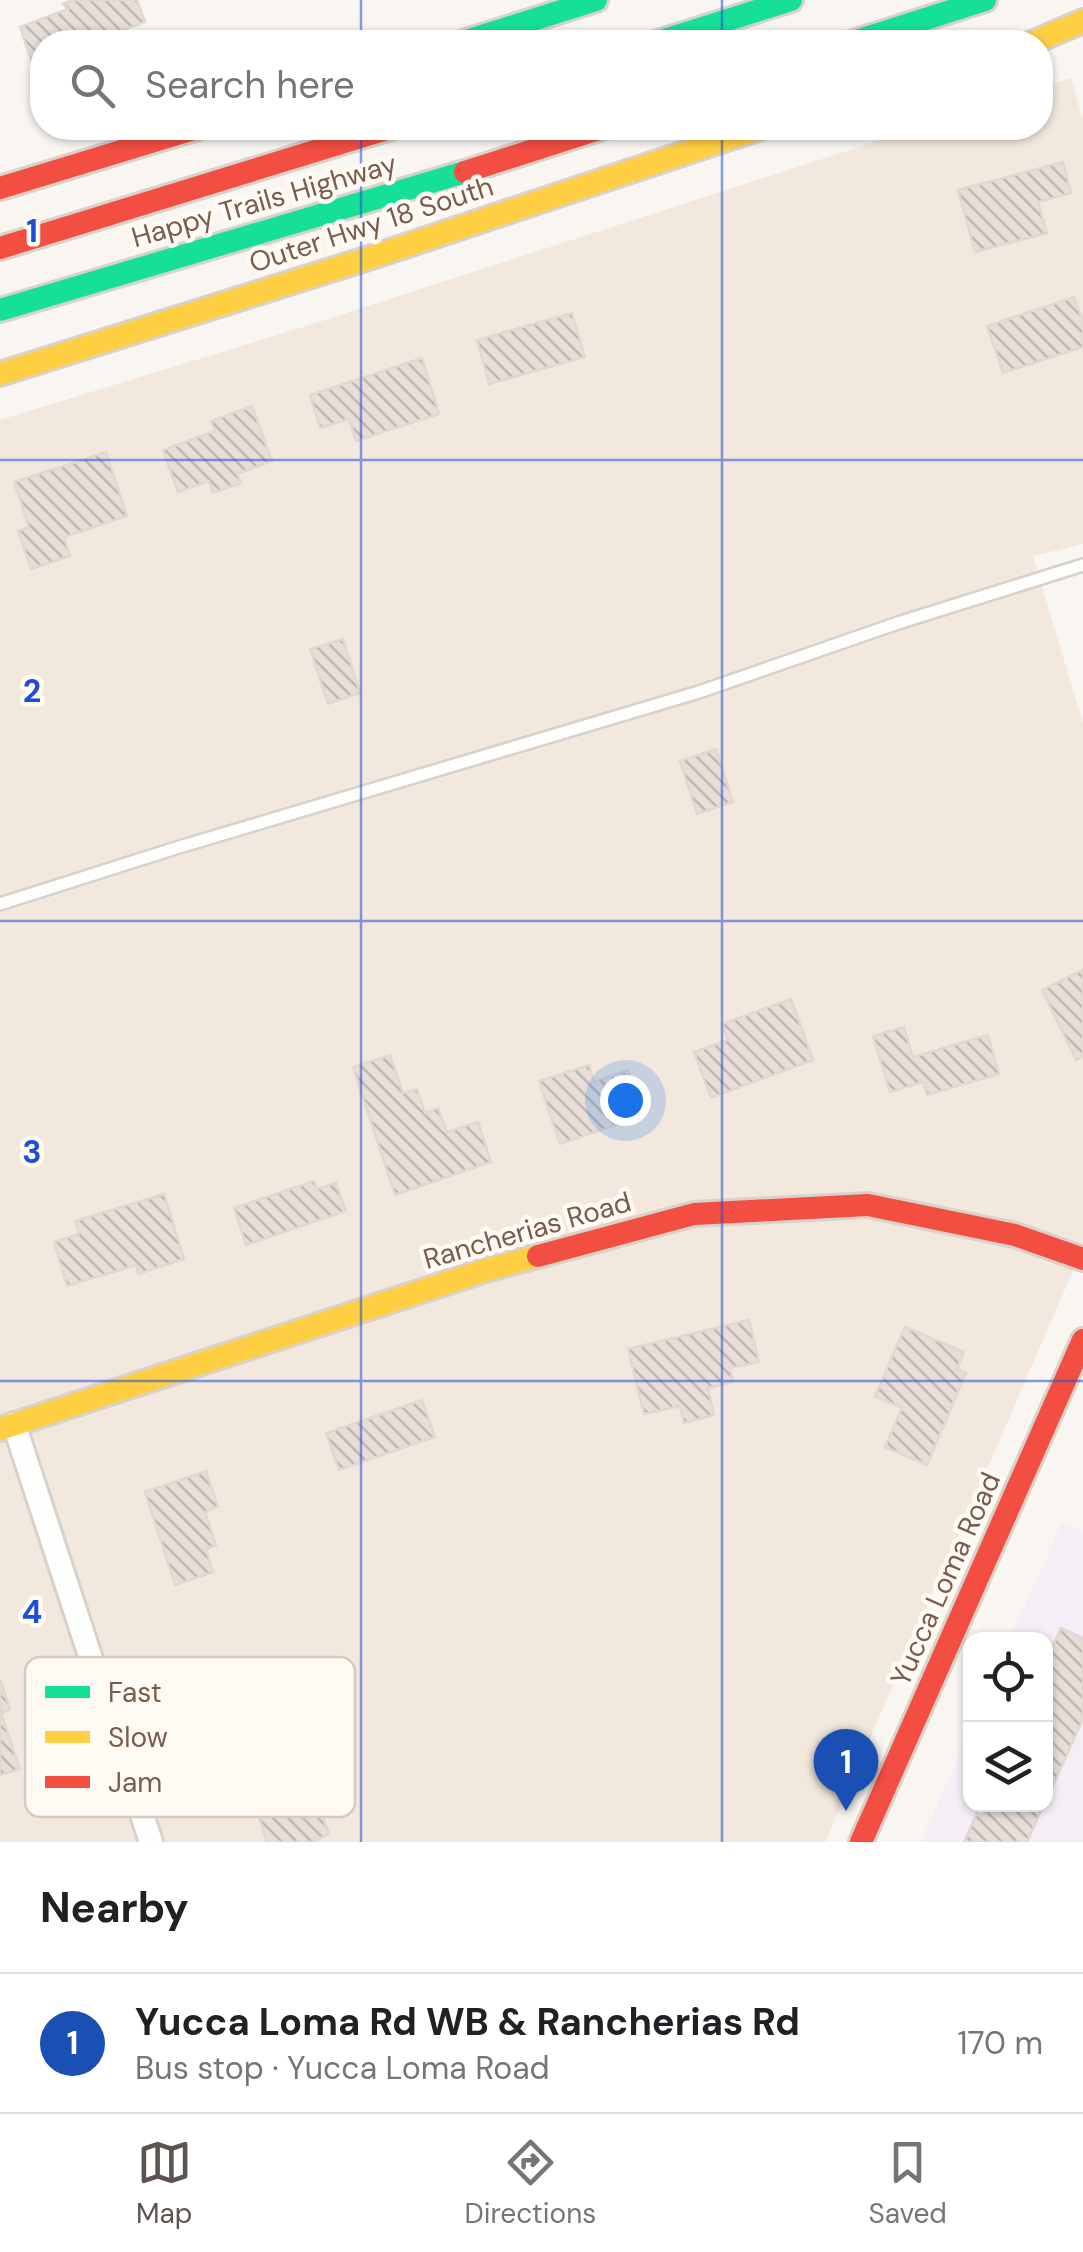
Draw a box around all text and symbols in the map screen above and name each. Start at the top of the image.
search box [30,30,1053,140]
icon: search [65,58,120,113]
text: Search here [145,60,355,110]
street label: Happy Trails Highway [127,145,401,256]
street label: Outer Hwy 18 South [244,168,498,281]
text: 1 [26,210,38,252]
text: 2 [23,670,41,712]
your location [600,1075,651,1126]
text: 3 [22,1131,42,1173]
street label: Rancherias Road [419,1183,635,1278]
street label: Yucca Loma Road [882,1467,1009,1692]
text: 4 [22,1591,42,1633]
map controls [963,1632,1053,1812]
button: locate [963,1632,1053,1722]
legend [25,1657,355,1817]
text: Fast [108,1674,162,1711]
text: Slow [108,1719,168,1756]
button: layers [963,1722,1053,1812]
pin: 1 [814,1728,878,1811]
text: Jam [108,1764,162,1801]
text: Nearby [40,1880,189,1935]
text: Yucca Loma Rd WB & Rancherias Rd [135,1997,800,2047]
text: 1 [67,2022,78,2064]
text: 170 m [957,2022,1043,2064]
text: Bus stop · Yucca Loma Road [135,2047,550,2089]
tab: Map [136,2135,192,2232]
tab: Directions [465,2135,596,2232]
tab: Saved [868,2135,947,2232]

